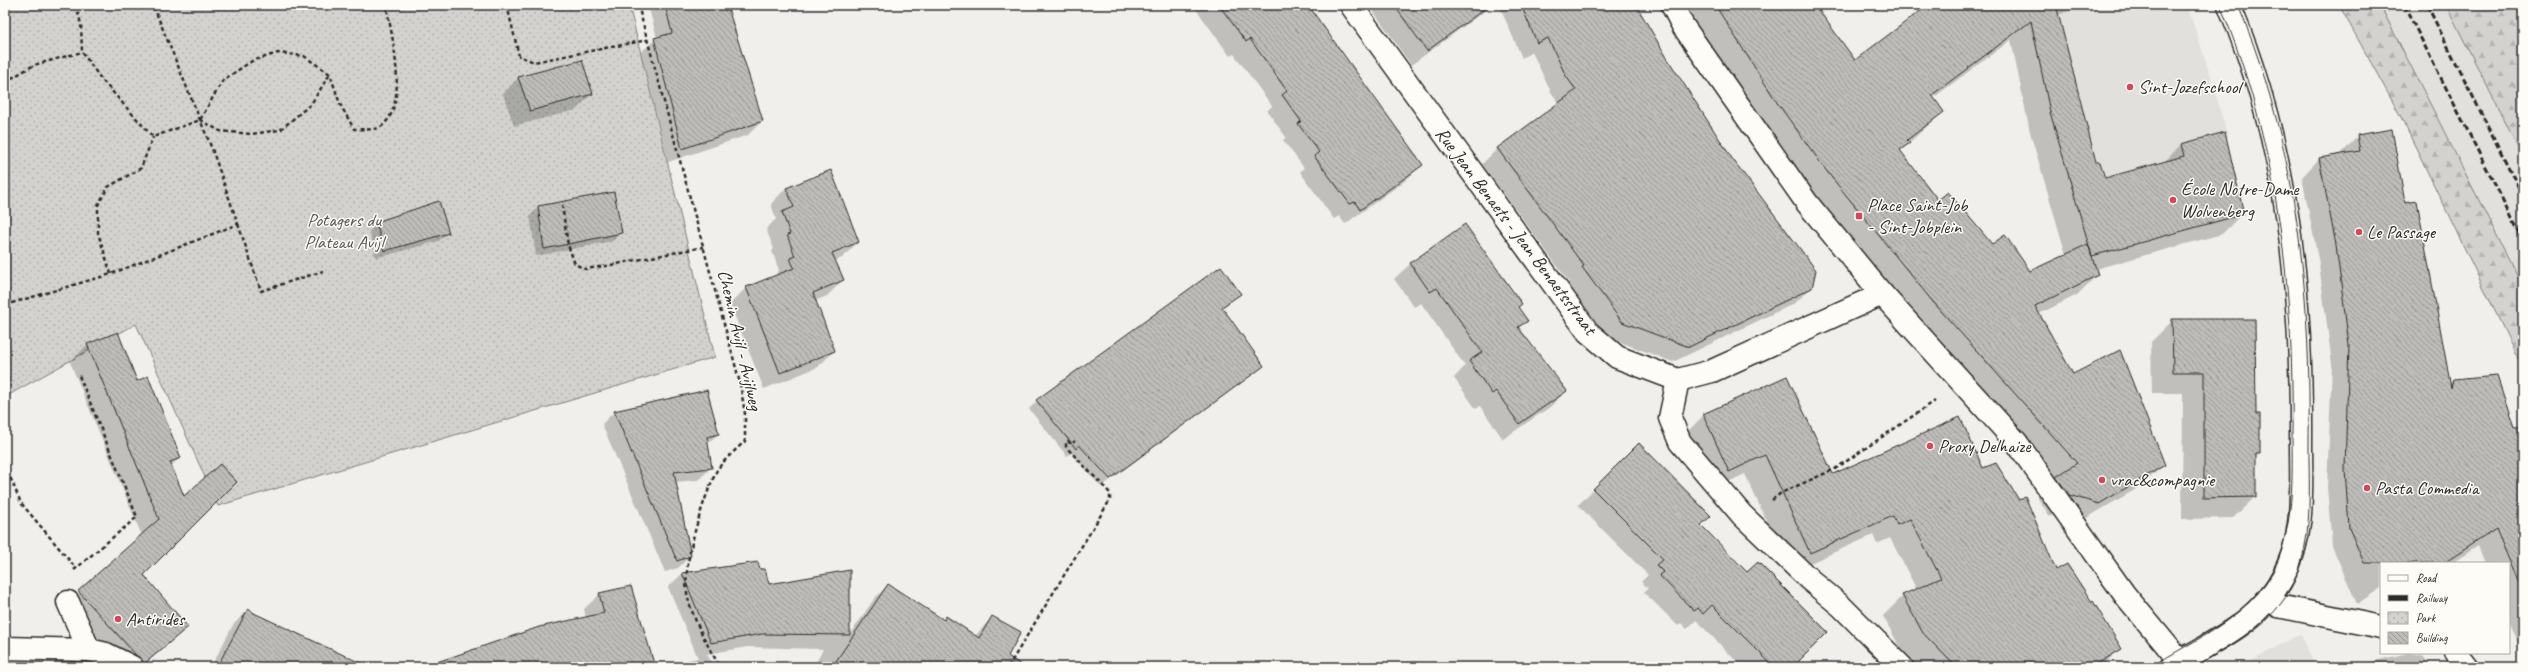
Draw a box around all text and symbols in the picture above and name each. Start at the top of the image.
place label: Sint-Jozefschool [2138,75,2244,99]
marker: Sint-Jozefschool [2125,82,2135,92]
street label: Rue Jean Benaets - Jean Benaetsstraat [1430,122,1603,341]
place label: École Notre-Dame Wolvenberg [2181,177,2300,223]
place label: Place Saint-Job - Sint-Jobplein [1867,193,1969,239]
marker: École Notre-Dame Wolvenberg [2168,195,2178,205]
park label: Potagers du Plateau Avijl [305,208,387,254]
marker: Place Saint-Job - Sint-Jobplein [1854,211,1864,221]
place label: Le Passage [2367,220,2437,244]
marker: Le Passage [2354,227,2364,237]
street label: Chemin Avijl - Avijlweg [712,267,768,414]
place label: Proxy Delhaize [1938,434,2032,458]
marker: Proxy Delhaize [1925,441,1935,451]
place label: vrac&compagnie [2110,468,2216,492]
marker: vrac&compagnie [2097,475,2107,485]
place label: Pasta Commedia [2375,476,2481,500]
marker: Pasta Commedia [2362,483,2372,493]
legend [2380,562,2510,654]
text: Road [2416,570,2438,586]
text: Railway [2416,590,2448,606]
place label: Antirides [126,607,186,631]
text: Park [2416,610,2437,626]
marker: Antirides [113,614,123,624]
text: Building [2416,630,2448,646]

